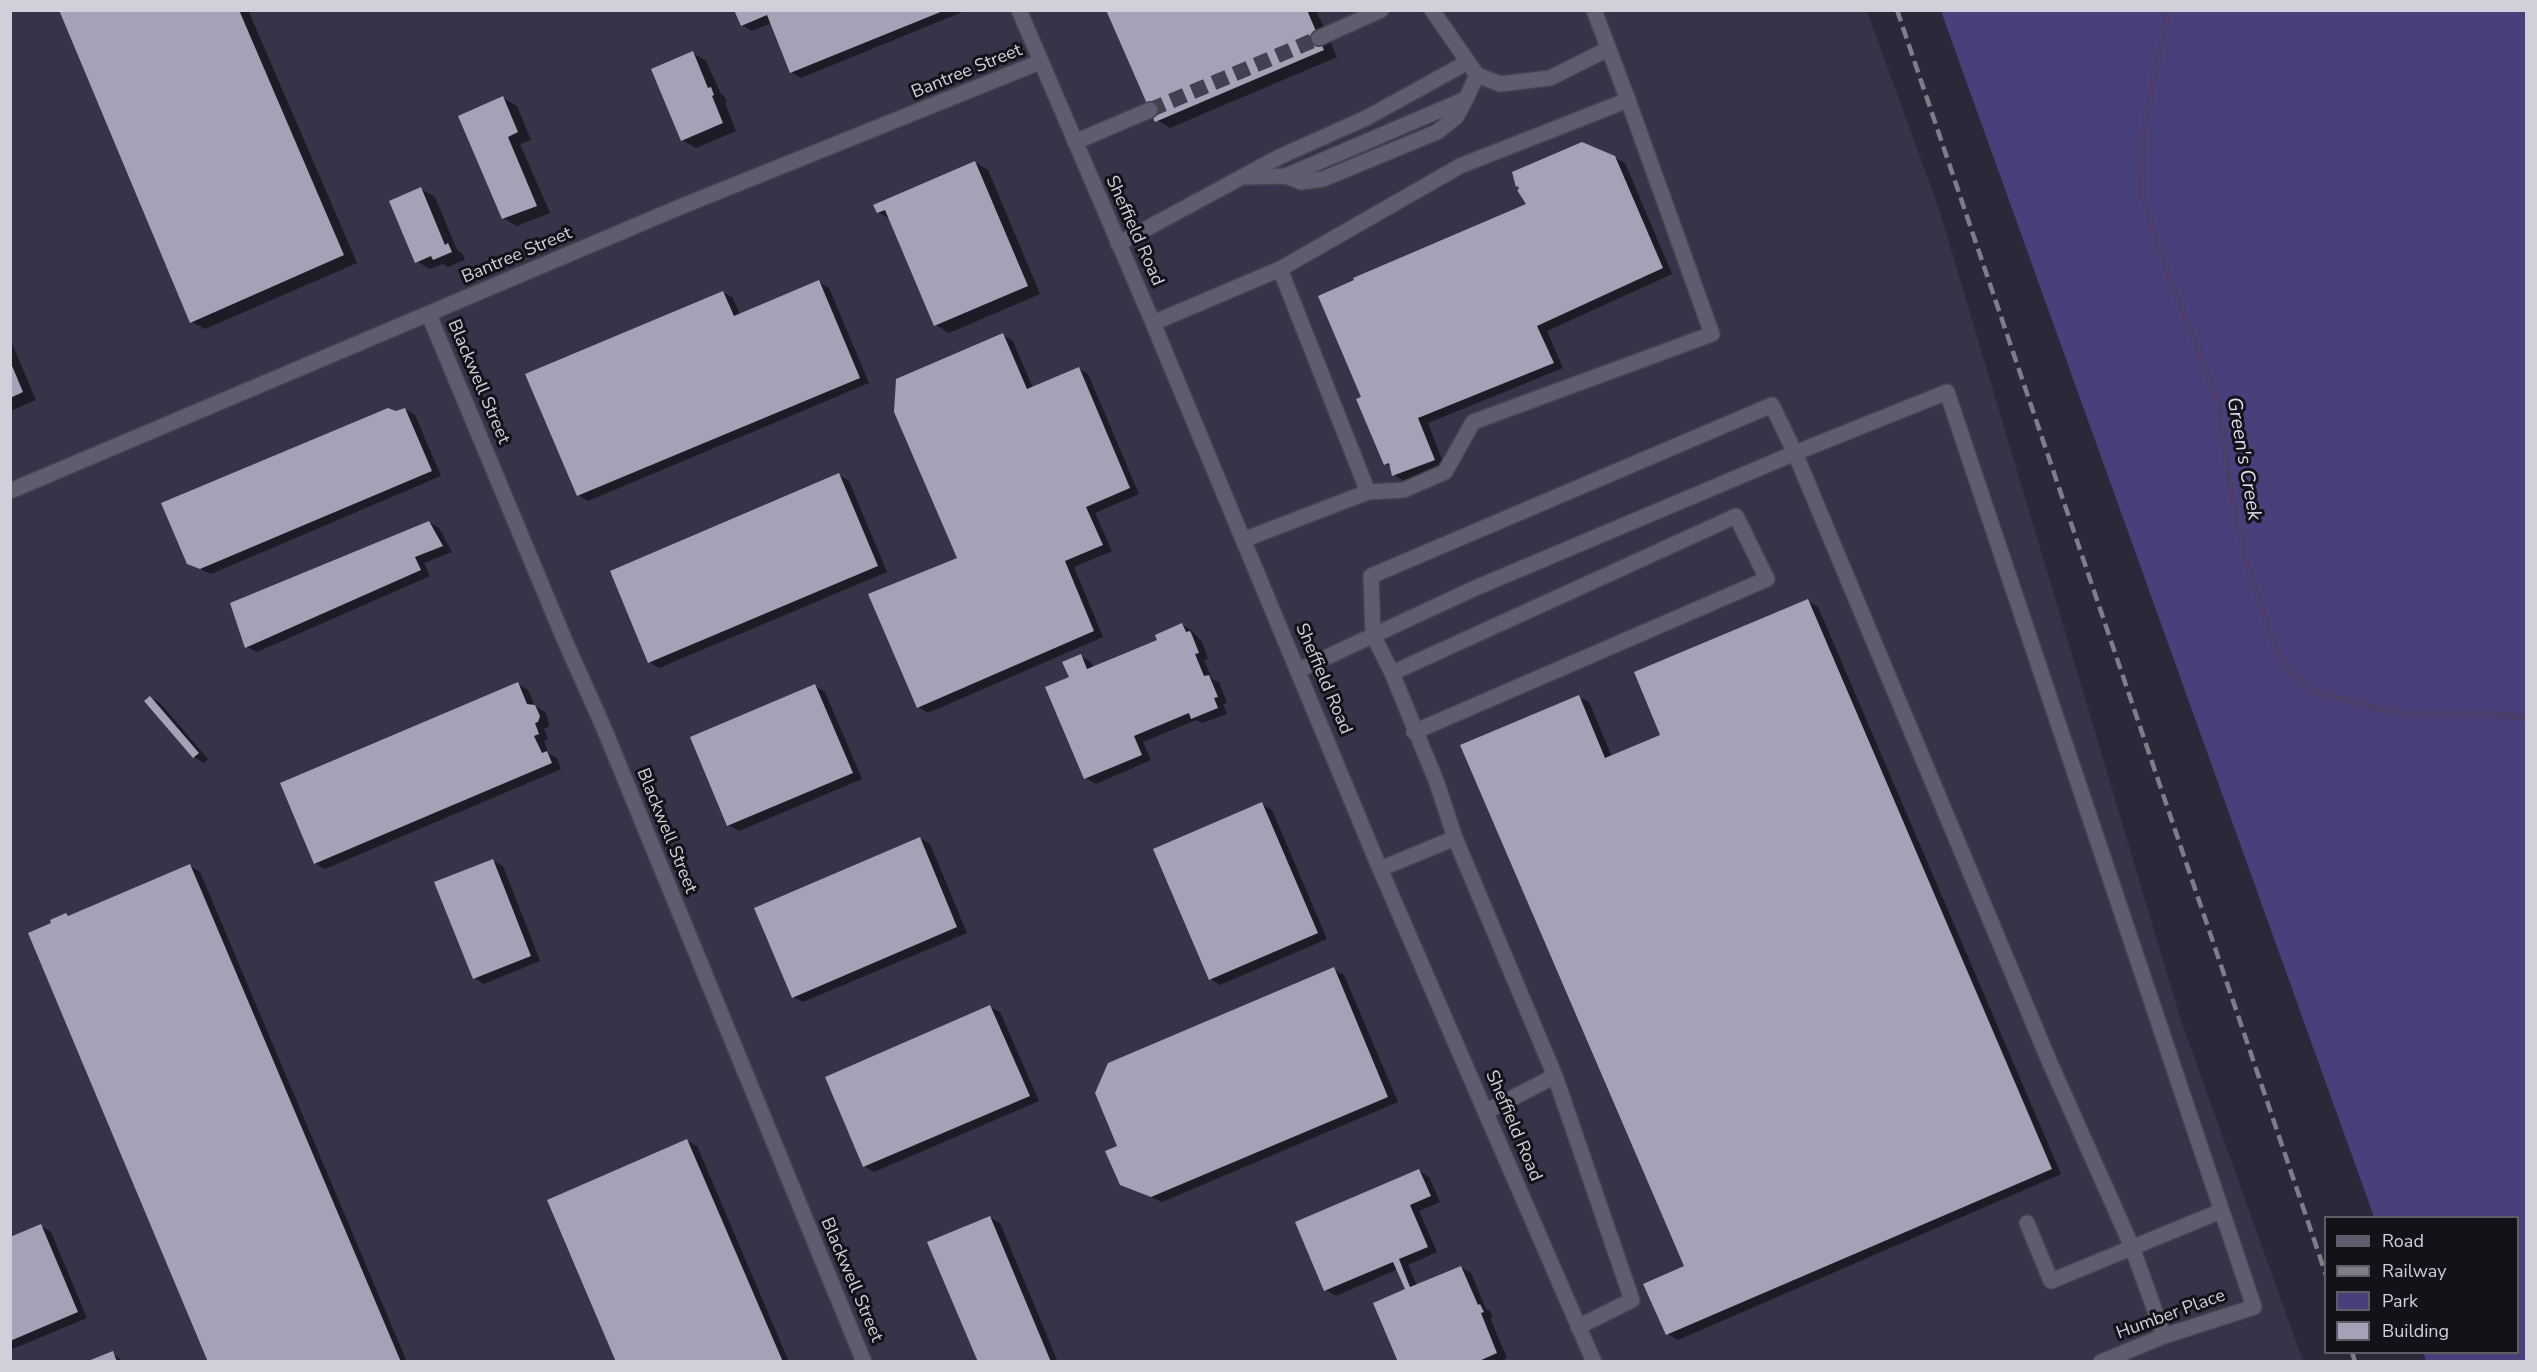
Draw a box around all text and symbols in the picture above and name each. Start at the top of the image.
street label: Bantree Street [909,40,1025,104]
street label: Sheffield Road [1100,173,1168,289]
street label: Bantree Street [459,223,575,289]
street label: Blackwell Street [442,317,514,447]
water label: Green's Creek [2220,395,2266,523]
street label: Sheffield Road [1290,620,1356,738]
street label: Blackwell Street [631,765,701,897]
street label: Sheffield Road [1480,1067,1546,1185]
street label: Blackwell Street [815,1215,887,1345]
legend [2324,1216,2519,1354]
text: Road [2382,1229,2424,1253]
text: Railway [2382,1259,2447,1283]
street label: Humber Place [2114,1285,2228,1345]
text: Park [2382,1289,2418,1313]
text: Building [2382,1319,2449,1343]

